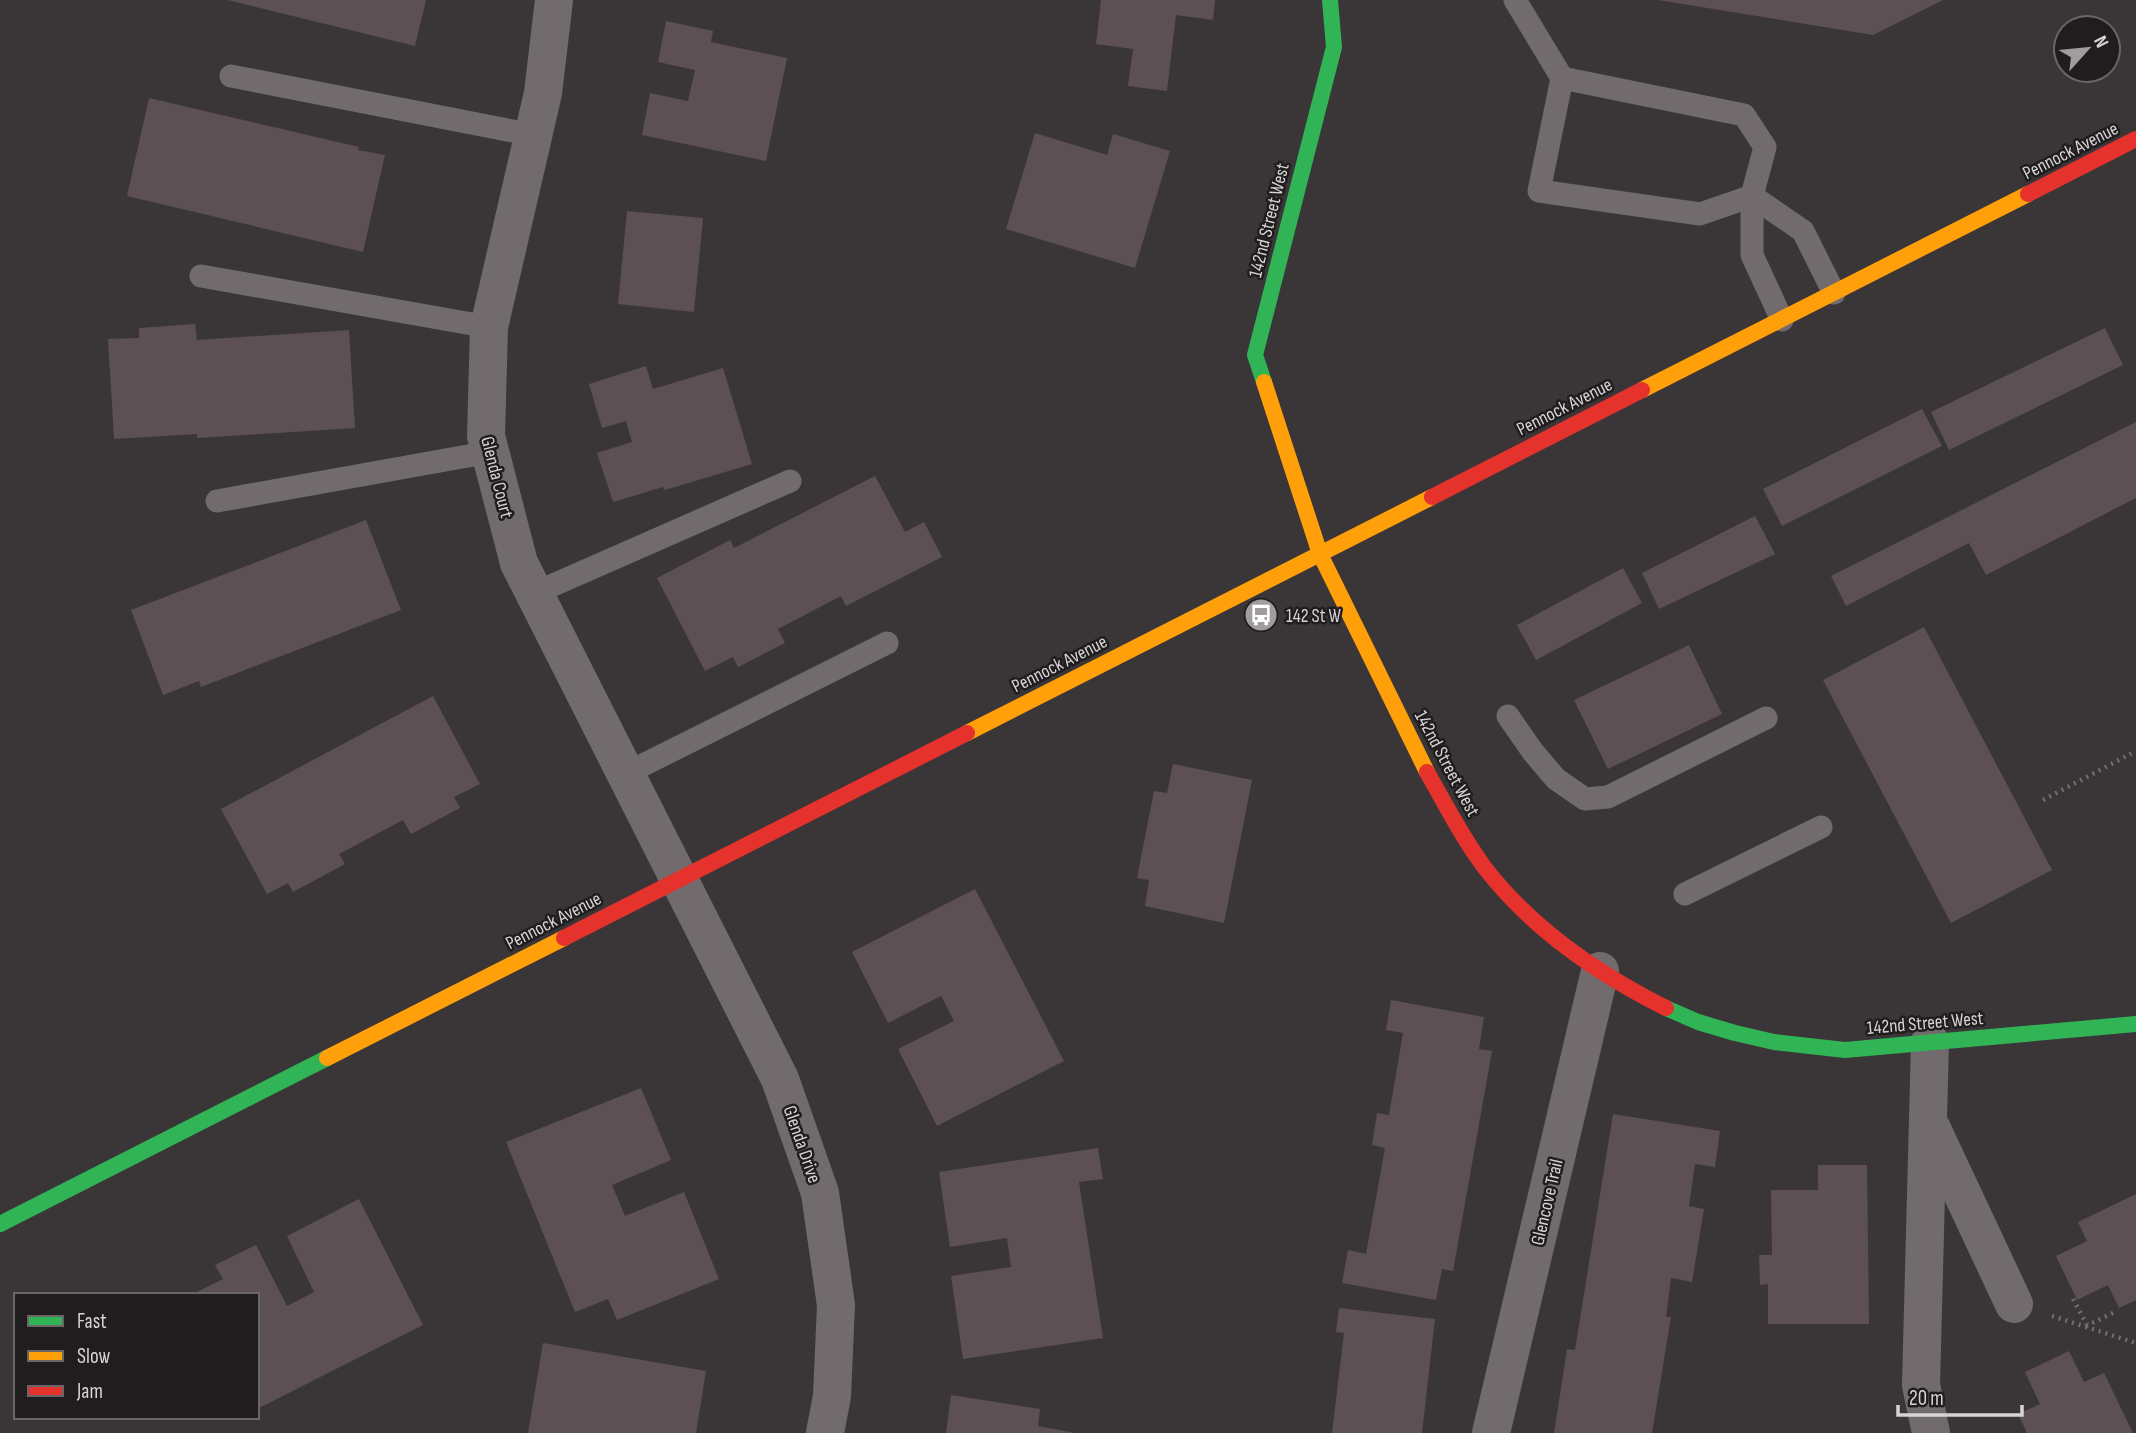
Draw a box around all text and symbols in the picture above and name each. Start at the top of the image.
north arrow [2052,14,2122,84]
text: N [2088,32,2113,52]
street label: Pennock Avenue [2019,117,2122,185]
street label: 142nd Street West [1244,161,1295,280]
street label: Pennock Avenue [1513,373,1616,441]
street label: Glenda Court [475,434,518,521]
bus stop icon: 142 St W [1242,596,1280,634]
place label: 142 St W [1286,605,1341,628]
street label: Pennock Avenue [1008,630,1111,698]
street label: 142nd Street West [1409,707,1484,821]
street label: Pennock Avenue [502,887,605,955]
street label: 142nd Street West [1866,1007,1985,1040]
street label: Glenda Drive [778,1103,826,1186]
street label: Glencove Trail [1526,1157,1569,1248]
legend [14,1293,259,1419]
text: Fast [77,1309,107,1334]
text: Slow [77,1344,111,1369]
scale bar [1898,1374,2022,1418]
text: Jam [76,1379,103,1404]
text: 20 m [1909,1386,1944,1411]

